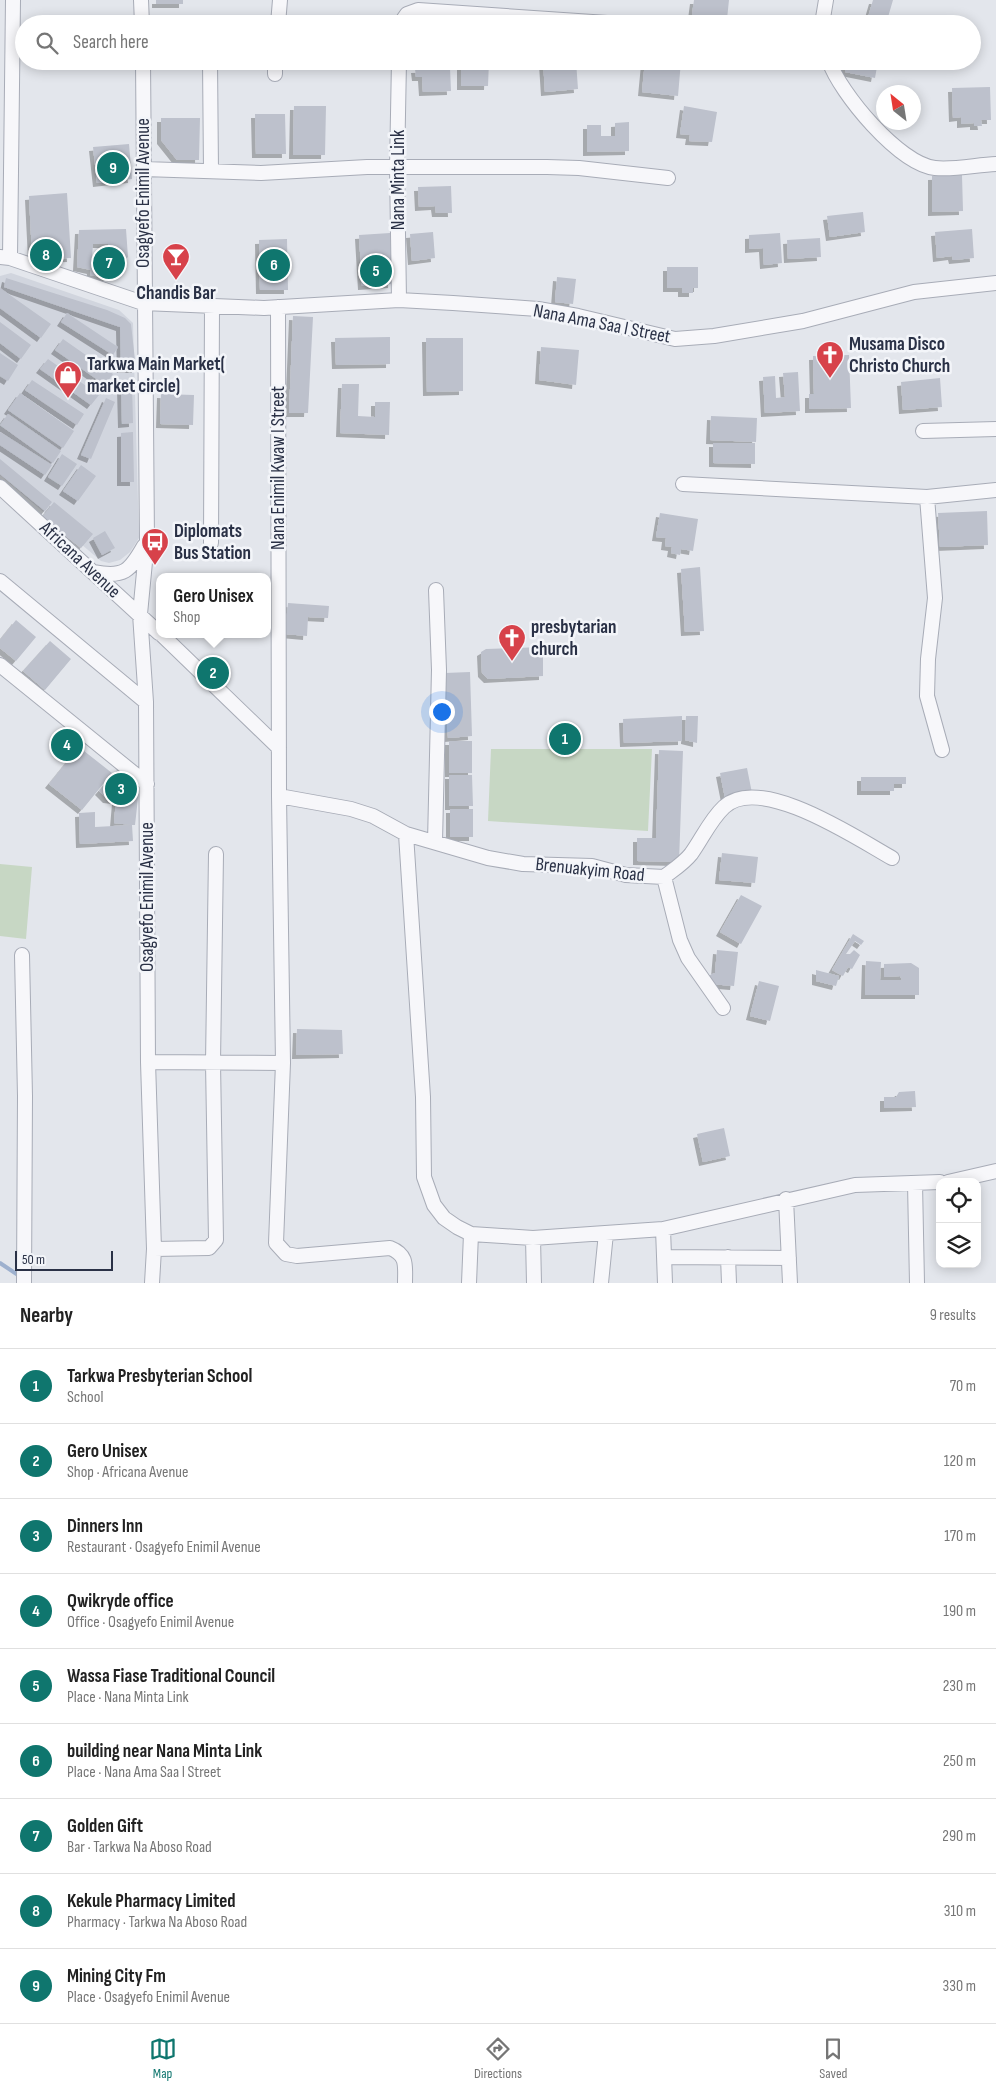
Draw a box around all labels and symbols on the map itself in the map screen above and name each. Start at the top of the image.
north arrow [876,85,921,130]
street label: Osagyefo Enimil Avenue [132,118,155,268]
street label: Nana Minta Link [387,129,410,230]
pin: 9 [97,149,129,187]
pin: 8 [30,236,62,274]
bar icon: Chandis Bar [161,242,191,281]
pin: 7 [93,244,125,282]
pin: 6 [258,246,290,284]
pin: 5 [360,252,392,290]
place label: Chandis Bar [136,282,216,305]
street label: Nana Ama Saa I Street [531,299,673,349]
place label: Musama Disco Christo Church [849,333,950,378]
church icon: Musama Disco Christo Church [815,340,845,379]
place label: Tarkwa Main Market( market circle) [87,353,226,398]
shop icon: Tarkwa Main Market( market circle) [53,360,83,399]
street label: Nana Enimil Kwaw I Street [267,386,290,550]
street label: Africana Avenue [34,516,125,603]
place label: Diplomats Bus Station [174,520,251,565]
bus stop icon: Diplomats Bus Station [140,527,170,566]
place label: presbytarian church [531,616,617,661]
church icon: presbytarian church [497,623,527,662]
pin: 2 [197,654,229,692]
your location [429,699,455,725]
pin: 1 [549,720,581,758]
pin: 4 [51,726,83,764]
pin: 3 [105,770,137,808]
street label: Osagyefo Enimil Avenue [136,822,159,972]
street label: Brenuakyim Road [534,853,646,887]
scale bar [15,1248,112,1271]

